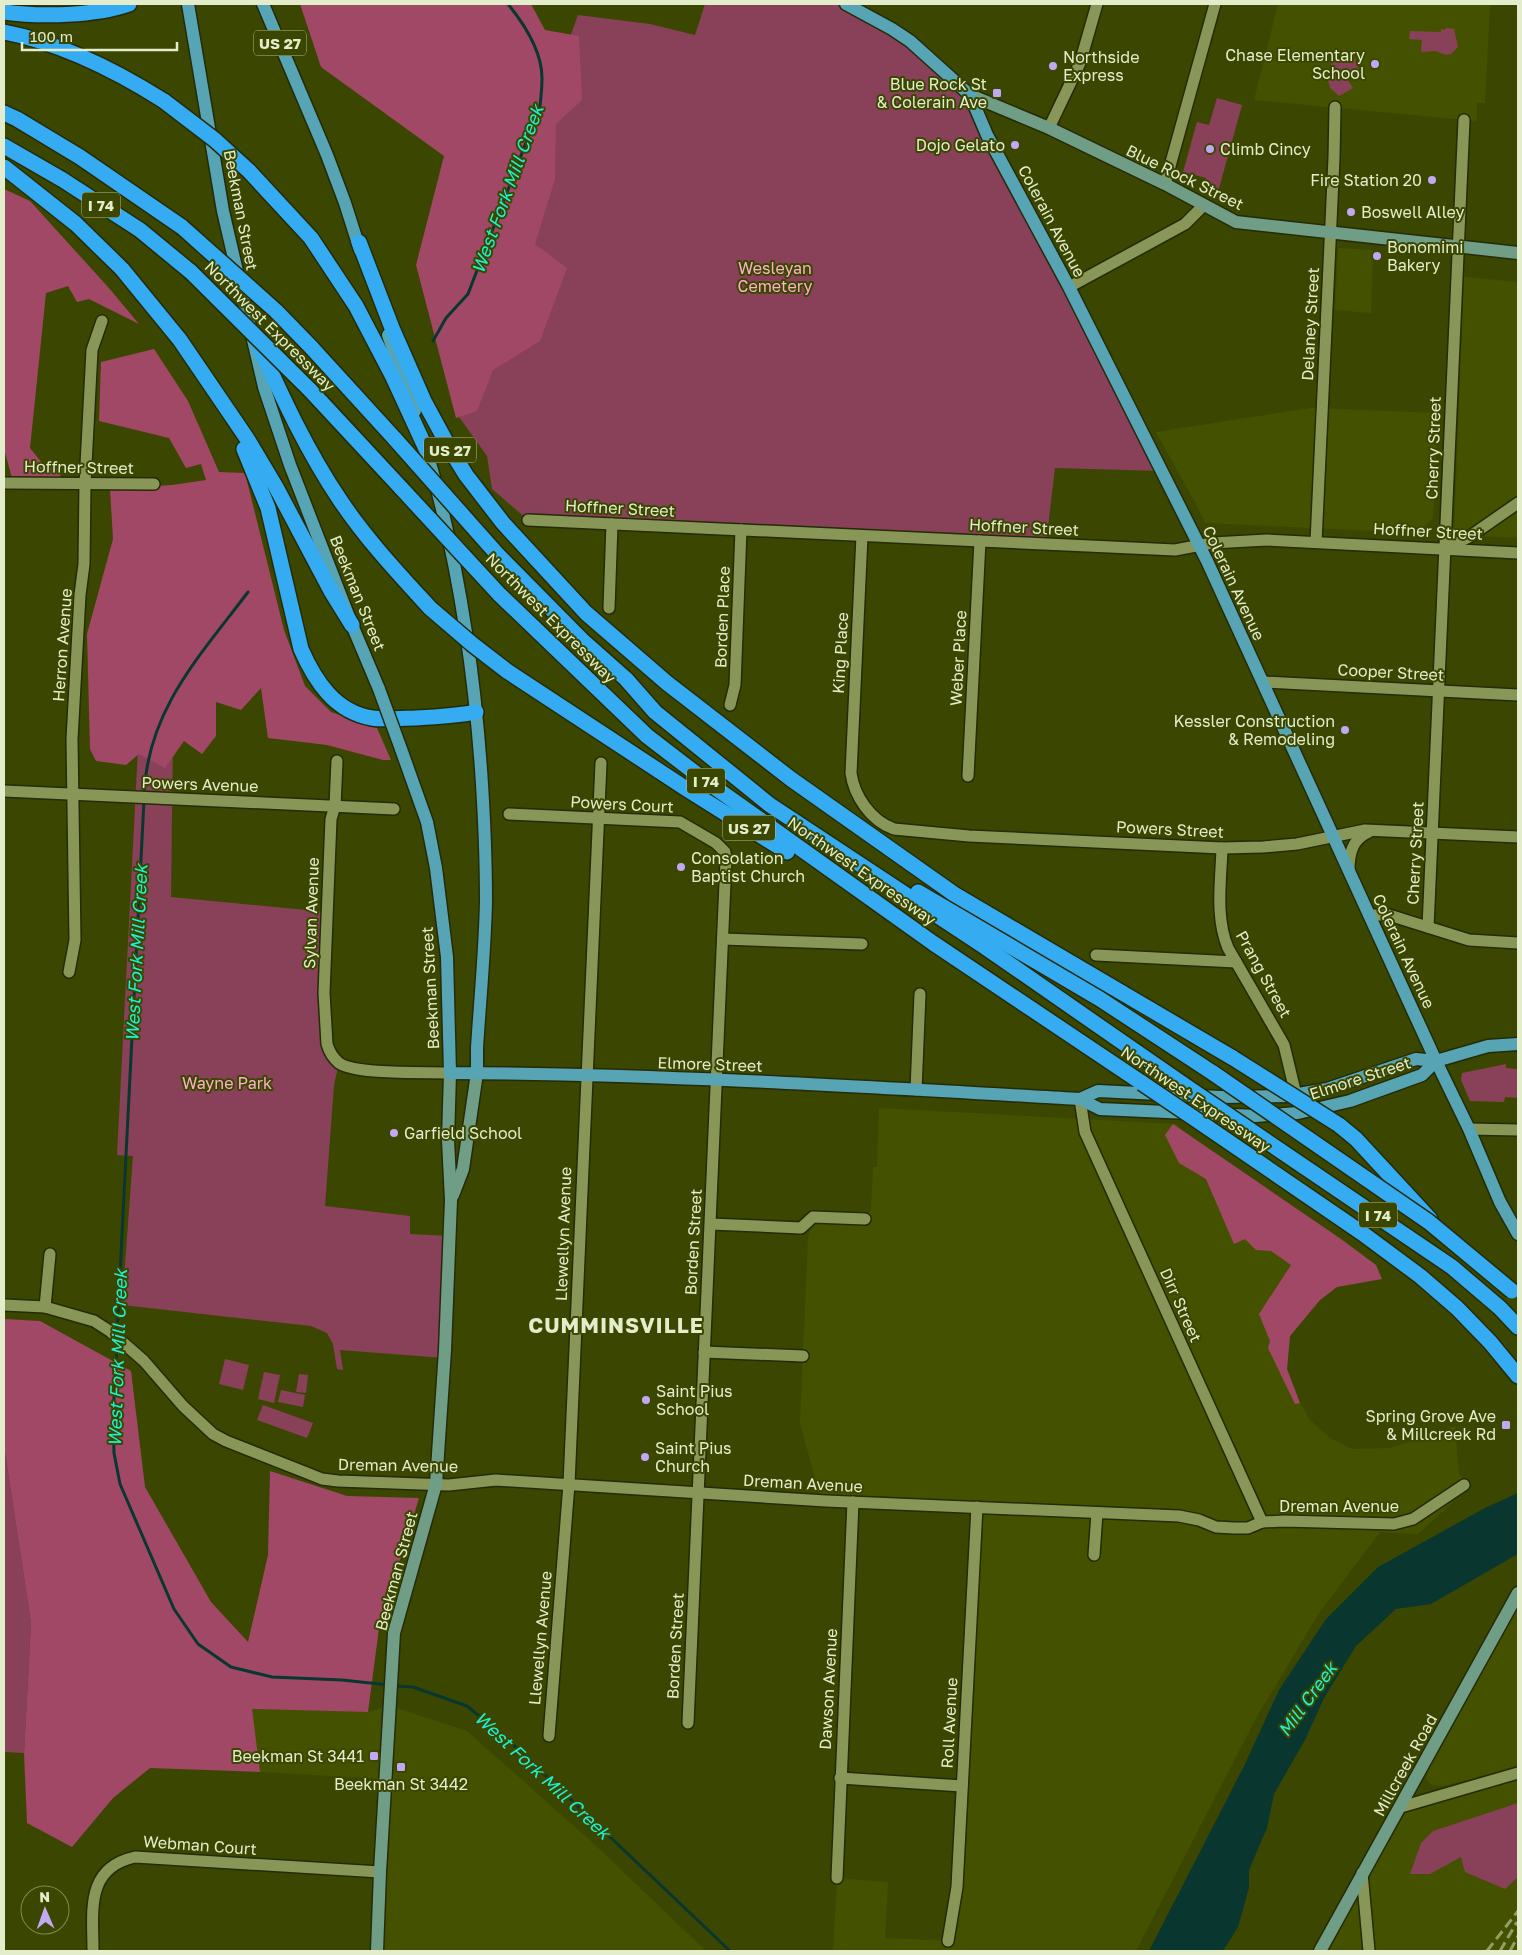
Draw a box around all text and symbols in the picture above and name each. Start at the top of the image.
scale bar [22,20,178,52]
text: 100 m [30,27,73,45]
road number: US 27 [254,30,306,56]
place label: Chase Elementary School [1225,45,1365,83]
place label: Northside Express [1063,47,1139,85]
marker: Chase Elementary School [1369,58,1381,70]
marker: Northside Express [1047,60,1059,72]
place label: Blue Rock St & Colerain Ave [877,74,987,112]
marker: Blue Rock St & Colerain Ave [991,87,1003,99]
water label: West Fork Mill Creek [466,100,548,276]
place label: Dojo Gelato [916,135,1005,155]
marker: Dojo Gelato [1009,139,1021,151]
place label: Climb Cincy [1220,139,1311,159]
street label: Blue Rock Street [1123,140,1247,214]
marker: Climb Cincy [1204,143,1216,155]
street label: Beekman Street [219,148,263,272]
street label: Colerain Avenue [1014,161,1090,281]
place label: Fire Station 20 [1310,170,1422,190]
marker: Fire Station 20 [1426,174,1438,186]
road number: I 74 [82,192,120,218]
place label: Boswell Alley [1361,202,1465,222]
marker: Boswell Alley [1345,206,1357,218]
place label: Bonomimi Bakery [1387,237,1464,275]
marker: Bonomimi Bakery [1371,250,1383,262]
street label: Northwest Expressway [201,257,339,395]
park label: Wesleyan Cemetery [738,258,813,296]
street label: Delaney Street [1297,267,1323,381]
street label: Cherry Street [1421,396,1445,500]
road number: US 27 [424,438,476,462]
street label: Hoffner Street [24,456,134,478]
street label: Hoffner Street [564,495,676,521]
street label: Hoffner Street [968,514,1080,540]
street label: Hoffner Street [1372,518,1484,544]
street label: Colerain Avenue [1199,522,1269,644]
street label: Beekman Street [326,532,390,654]
street label: Northwest Expressway [482,549,620,687]
street label: Borden Place [710,566,734,668]
street label: Herron Avenue [48,588,76,702]
street label: Weber Place [946,610,970,706]
street label: King Place [828,612,852,694]
street label: Cooper Street [1337,659,1445,685]
place label: Kessler Construction & Remodeling [1174,711,1335,749]
marker: Kessler Construction & Remodeling [1339,724,1351,736]
road number: I 74 [687,768,725,794]
street label: Powers Avenue [141,772,259,796]
street label: Powers Court [570,791,674,817]
street label: Cherry Street [1402,801,1428,905]
street label: Northwest Expressway [784,812,940,930]
road number: US 27 [723,816,775,840]
street label: Powers Street [1116,816,1224,842]
place label: Consolation Baptist Church [691,848,805,886]
street label: Sylvan Avenue [299,857,323,969]
marker: Consolation Baptist Church [675,861,687,873]
water label: West Fork Mill Creek [120,862,152,1042]
street label: Colerain Avenue [1369,890,1439,1012]
street label: Beekman Street [417,926,443,1050]
street label: Prang Street [1232,927,1296,1021]
street label: Northwest Expressway [1117,1041,1275,1157]
street label: Elmore Street [657,1052,763,1076]
street label: Elmore Street [1307,1052,1413,1104]
park label: Wayne Park [182,1073,272,1093]
place label: Garfield School [404,1123,522,1143]
marker: Garfield School [388,1127,400,1139]
street label: Llewellyn Avenue [551,1167,575,1301]
street label: Borden Street [680,1188,706,1296]
road number: I 74 [1359,1202,1397,1228]
street label: Dirr Street [1156,1265,1206,1345]
water label: West Fork Mill Creek [103,1267,131,1447]
district label: CUMMINSVILLE [528,1312,704,1338]
place label: Saint Pius School [656,1381,733,1419]
marker: Saint Pius School [640,1394,652,1406]
place label: Spring Grove Ave & Millcreek Rd [1365,1406,1496,1444]
marker: Spring Grove Ave & Millcreek Rd [1500,1419,1512,1431]
place label: Saint Pius Church [655,1438,732,1476]
marker: Saint Pius Church [639,1451,651,1463]
street label: Dreman Avenue [338,1454,458,1476]
street label: Dreman Avenue [743,1470,863,1496]
street label: Dreman Avenue [1279,1496,1399,1516]
street label: Beekman Street [370,1509,422,1633]
street label: Llewellyn Avenue [524,1570,556,1706]
street label: Borden Street [662,1592,688,1700]
street label: Dawson Avenue [815,1628,841,1750]
water label: Mill Creek [1273,1656,1342,1740]
street label: Roll Avenue [937,1677,961,1769]
water label: West Fork Mill Creek [471,1706,617,1845]
street label: Millcreek Road [1369,1710,1441,1820]
place label: Beekman St 3441 [232,1746,364,1766]
marker: Beekman St 3441 [368,1750,380,1762]
marker: Beekman St 3442 [395,1761,407,1773]
place label: Beekman St 3442 [334,1774,468,1794]
street label: Webman Court [142,1831,258,1859]
north arrow [20,1885,70,1935]
text: N [39,1888,50,1905]

